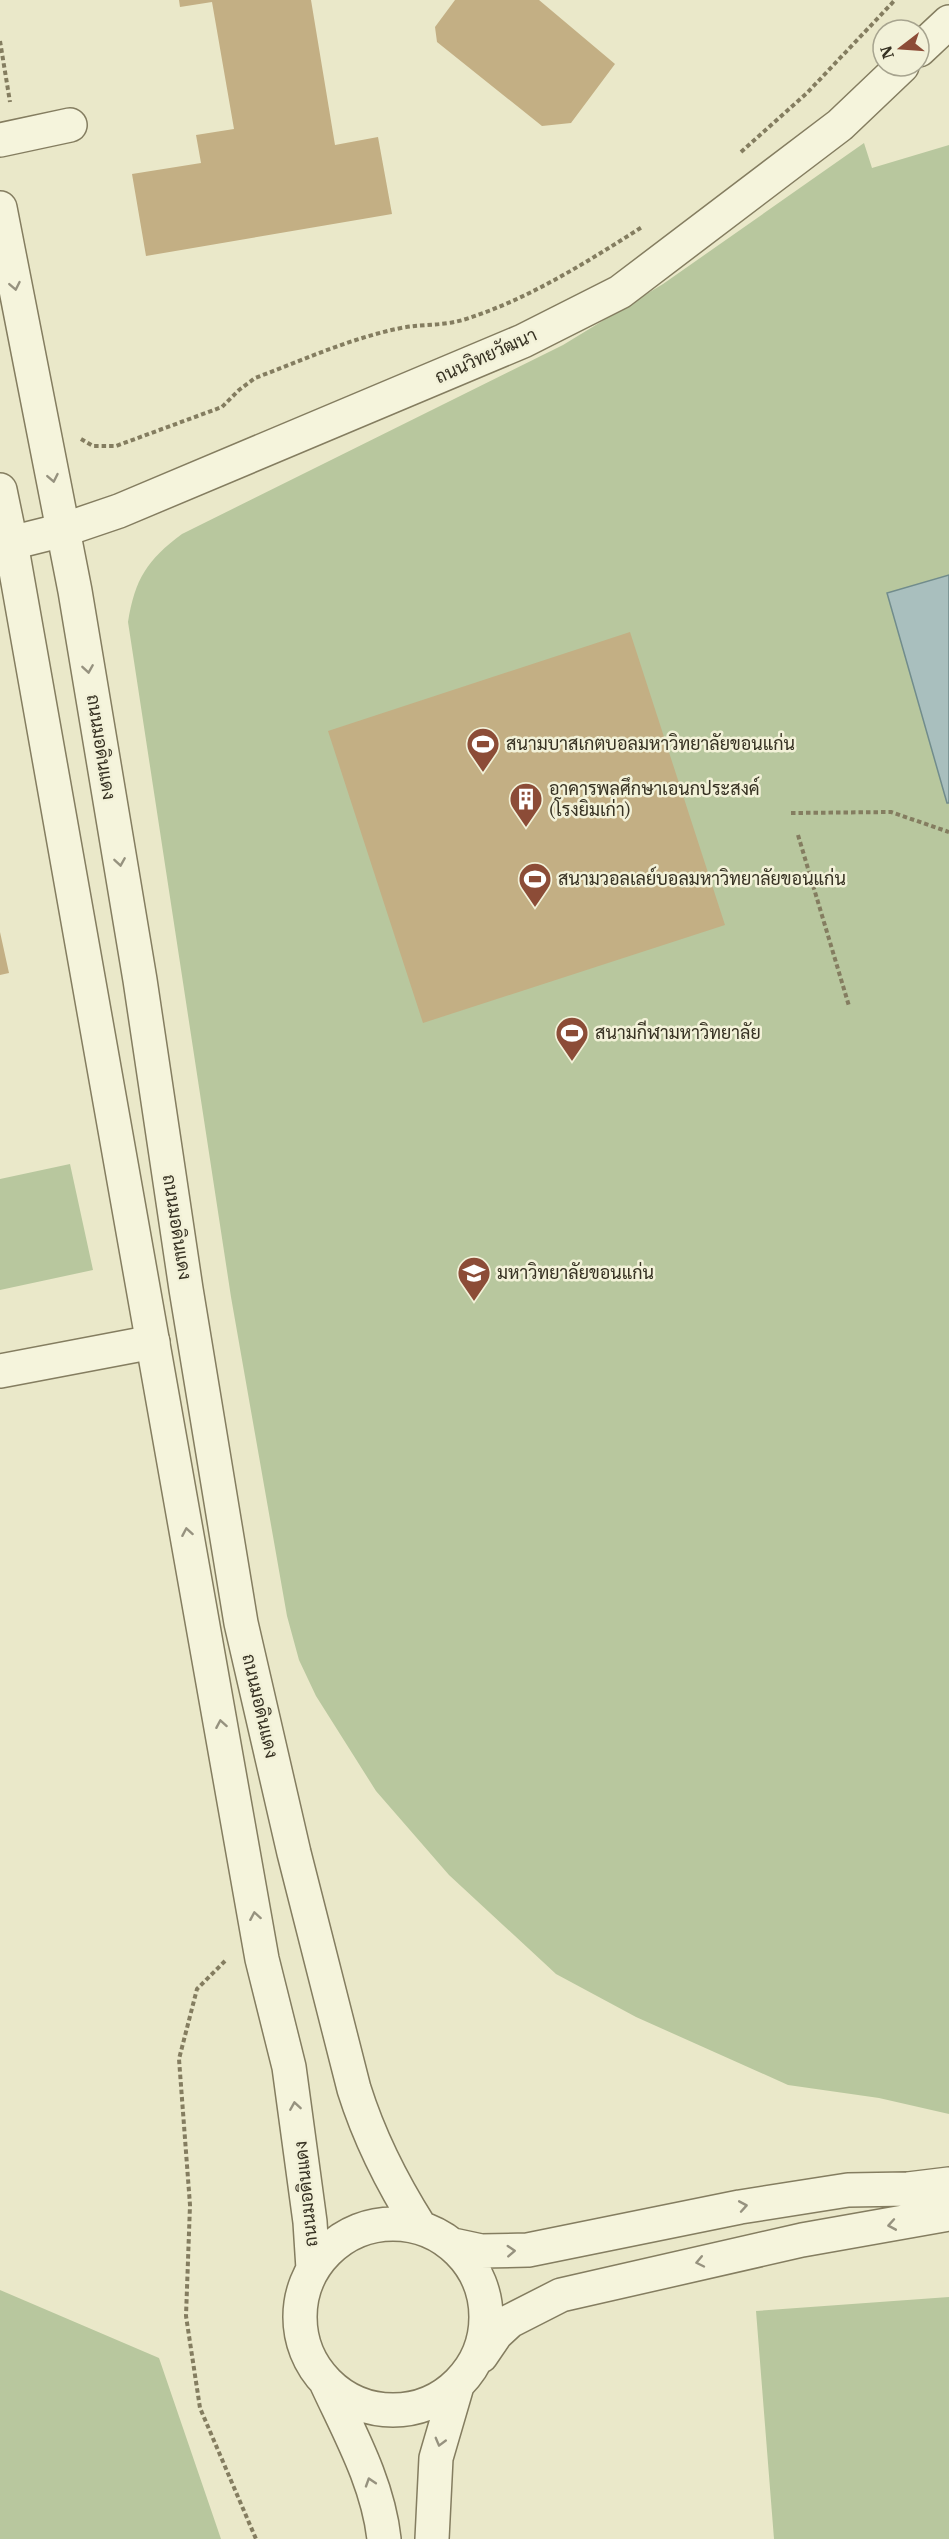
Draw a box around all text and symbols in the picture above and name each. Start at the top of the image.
north arrow [871,18,931,78]
text: N [875,43,898,61]
one-way arrow [8,281,21,291]
street label: ถนนวิทยวัฒนา [431,323,540,388]
one-way arrow [46,472,59,482]
one-way arrow [82,665,94,674]
street label: ถนนมอดินแดง [82,693,121,801]
sports icon: สนามบาสเกตบอลมหาวิทยาลัยขอนแก่น [465,726,501,773]
place label: สนามบาสเกตบอลมหาวิทยาลัยขอนแก่น [506,732,795,755]
place label: อาคารพลศึกษาเอนกประสงค์ (โรงยิมเก่า) [549,776,760,821]
building icon: อาคารพลศึกษาเอนกประสงค์ (โรงยิมเก่า) [508,781,544,828]
one-way arrow [114,857,126,866]
sports icon: สนามวอลเลย์บอลมหาวิทยาลัยขอนแก่น [517,861,553,908]
place label: สนามวอลเลย์บอลมหาวิทยาลัยขอนแก่น [558,866,846,890]
sports icon: สนามกีฬามหาวิทยาลัย [554,1015,590,1062]
place label: สนามกีฬามหาวิทยาลัย [595,1020,761,1044]
street label: ถนนมอดินแดง [158,1173,197,1281]
school or university icon: มหาวิทยาลัยขอนแก่น [456,1255,492,1302]
place label: มหาวิทยาลัยขอนแก่น [497,1261,654,1284]
one-way arrow [181,1527,194,1537]
street label: ถนนมอดินแดง [237,1651,284,1760]
one-way arrow [215,1719,228,1729]
one-way arrow [249,1911,261,1920]
one-way arrow [290,2102,302,2111]
street label: ถนนมอดินแดง [289,2140,323,2248]
one-way arrow [739,2201,748,2213]
one-way arrow [887,2219,896,2231]
one-way arrow [507,2245,516,2258]
one-way arrow [695,2255,705,2268]
one-way arrow [435,2437,448,2447]
one-way arrow [365,2477,377,2488]

